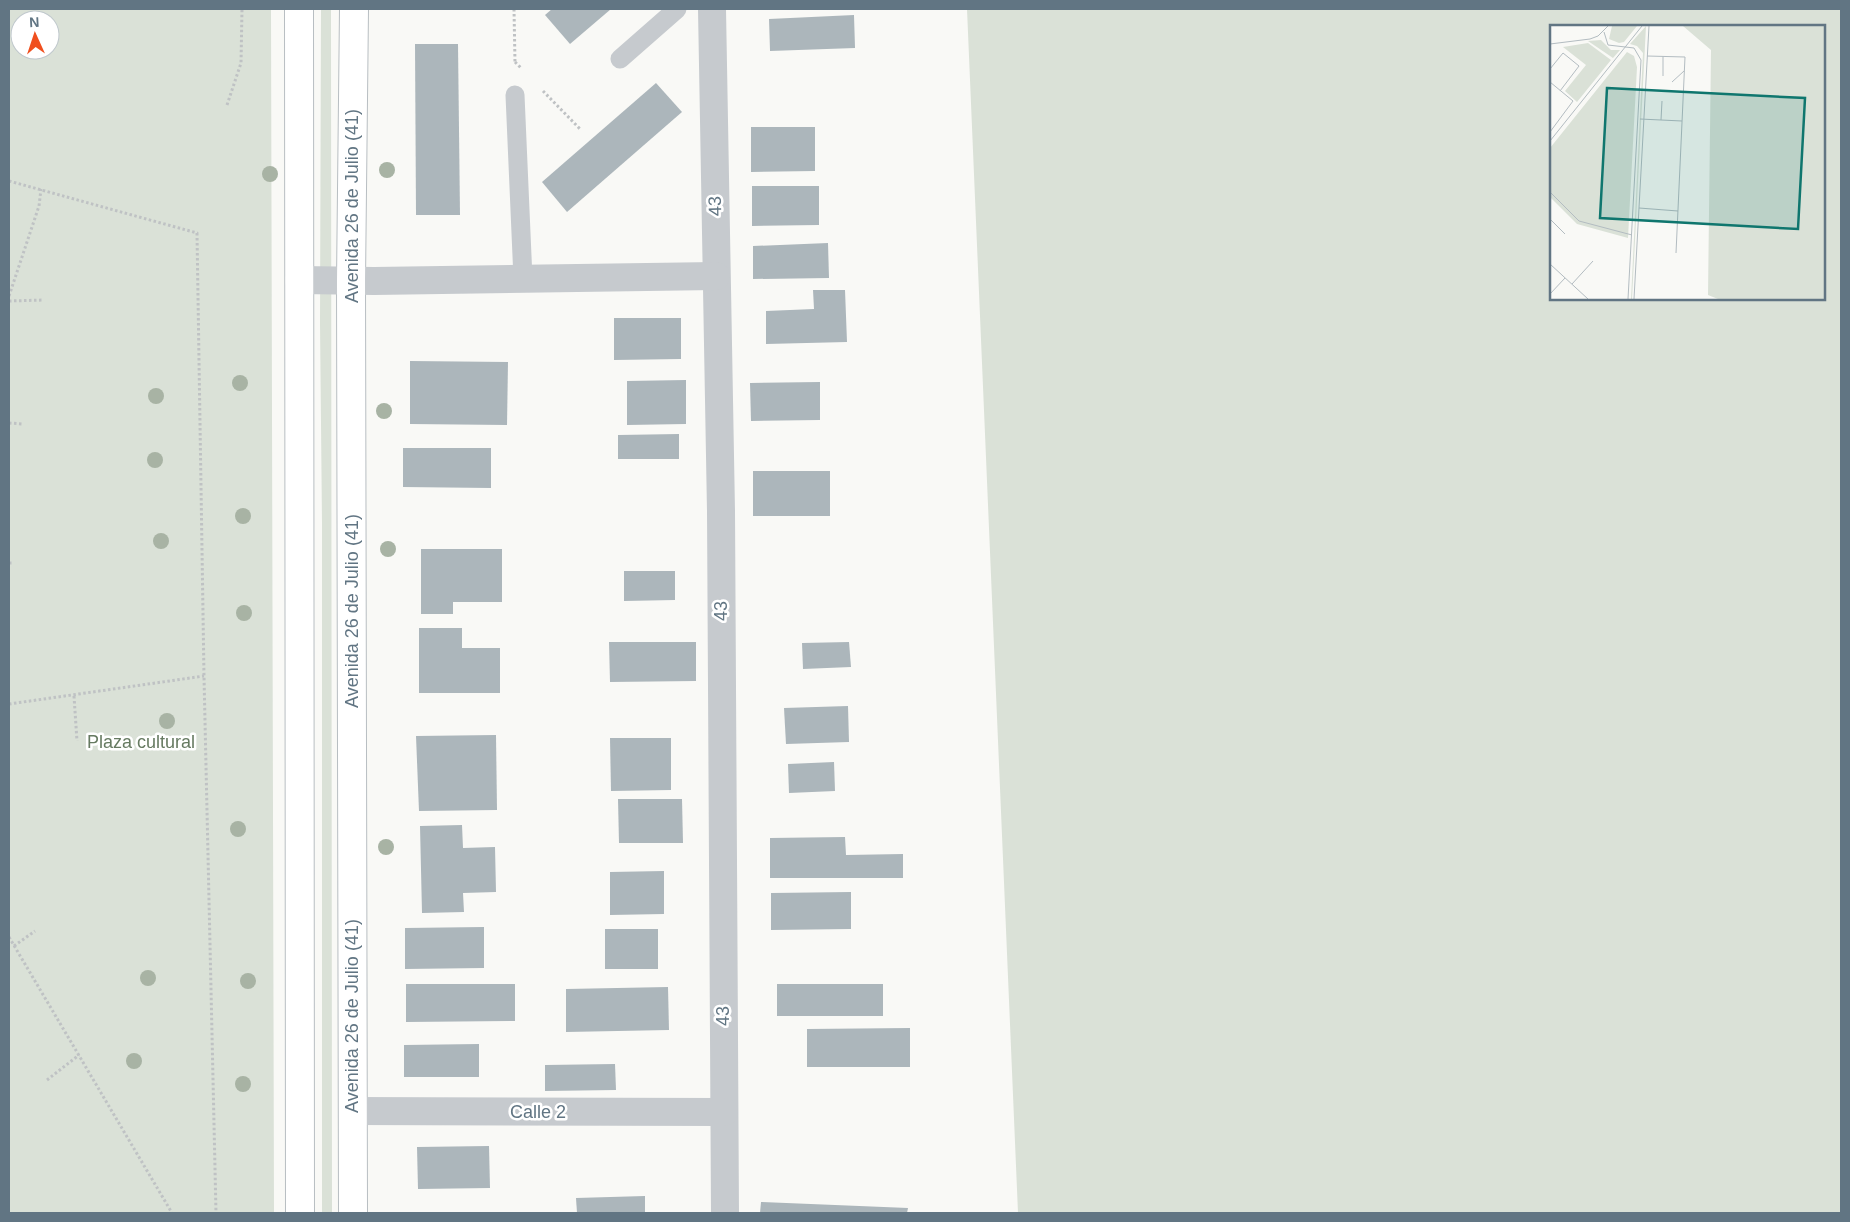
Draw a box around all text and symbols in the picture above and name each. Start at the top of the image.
north arrow [10,10,60,60]
text: N [29,14,40,30]
inset map [1550,25,1825,300]
street label: Avenida 26 de Julio (41) [342,109,362,303]
street label: 43 [705,196,725,216]
street label: Avenida 26 de Julio (41) [342,514,362,708]
street label: 43 [711,601,731,621]
park label: Plaza cultural [87,732,195,752]
street label: Avenida 26 de Julio (41) [342,919,362,1113]
street label: 43 [713,1006,733,1026]
street label: Calle 2 [510,1102,566,1122]

